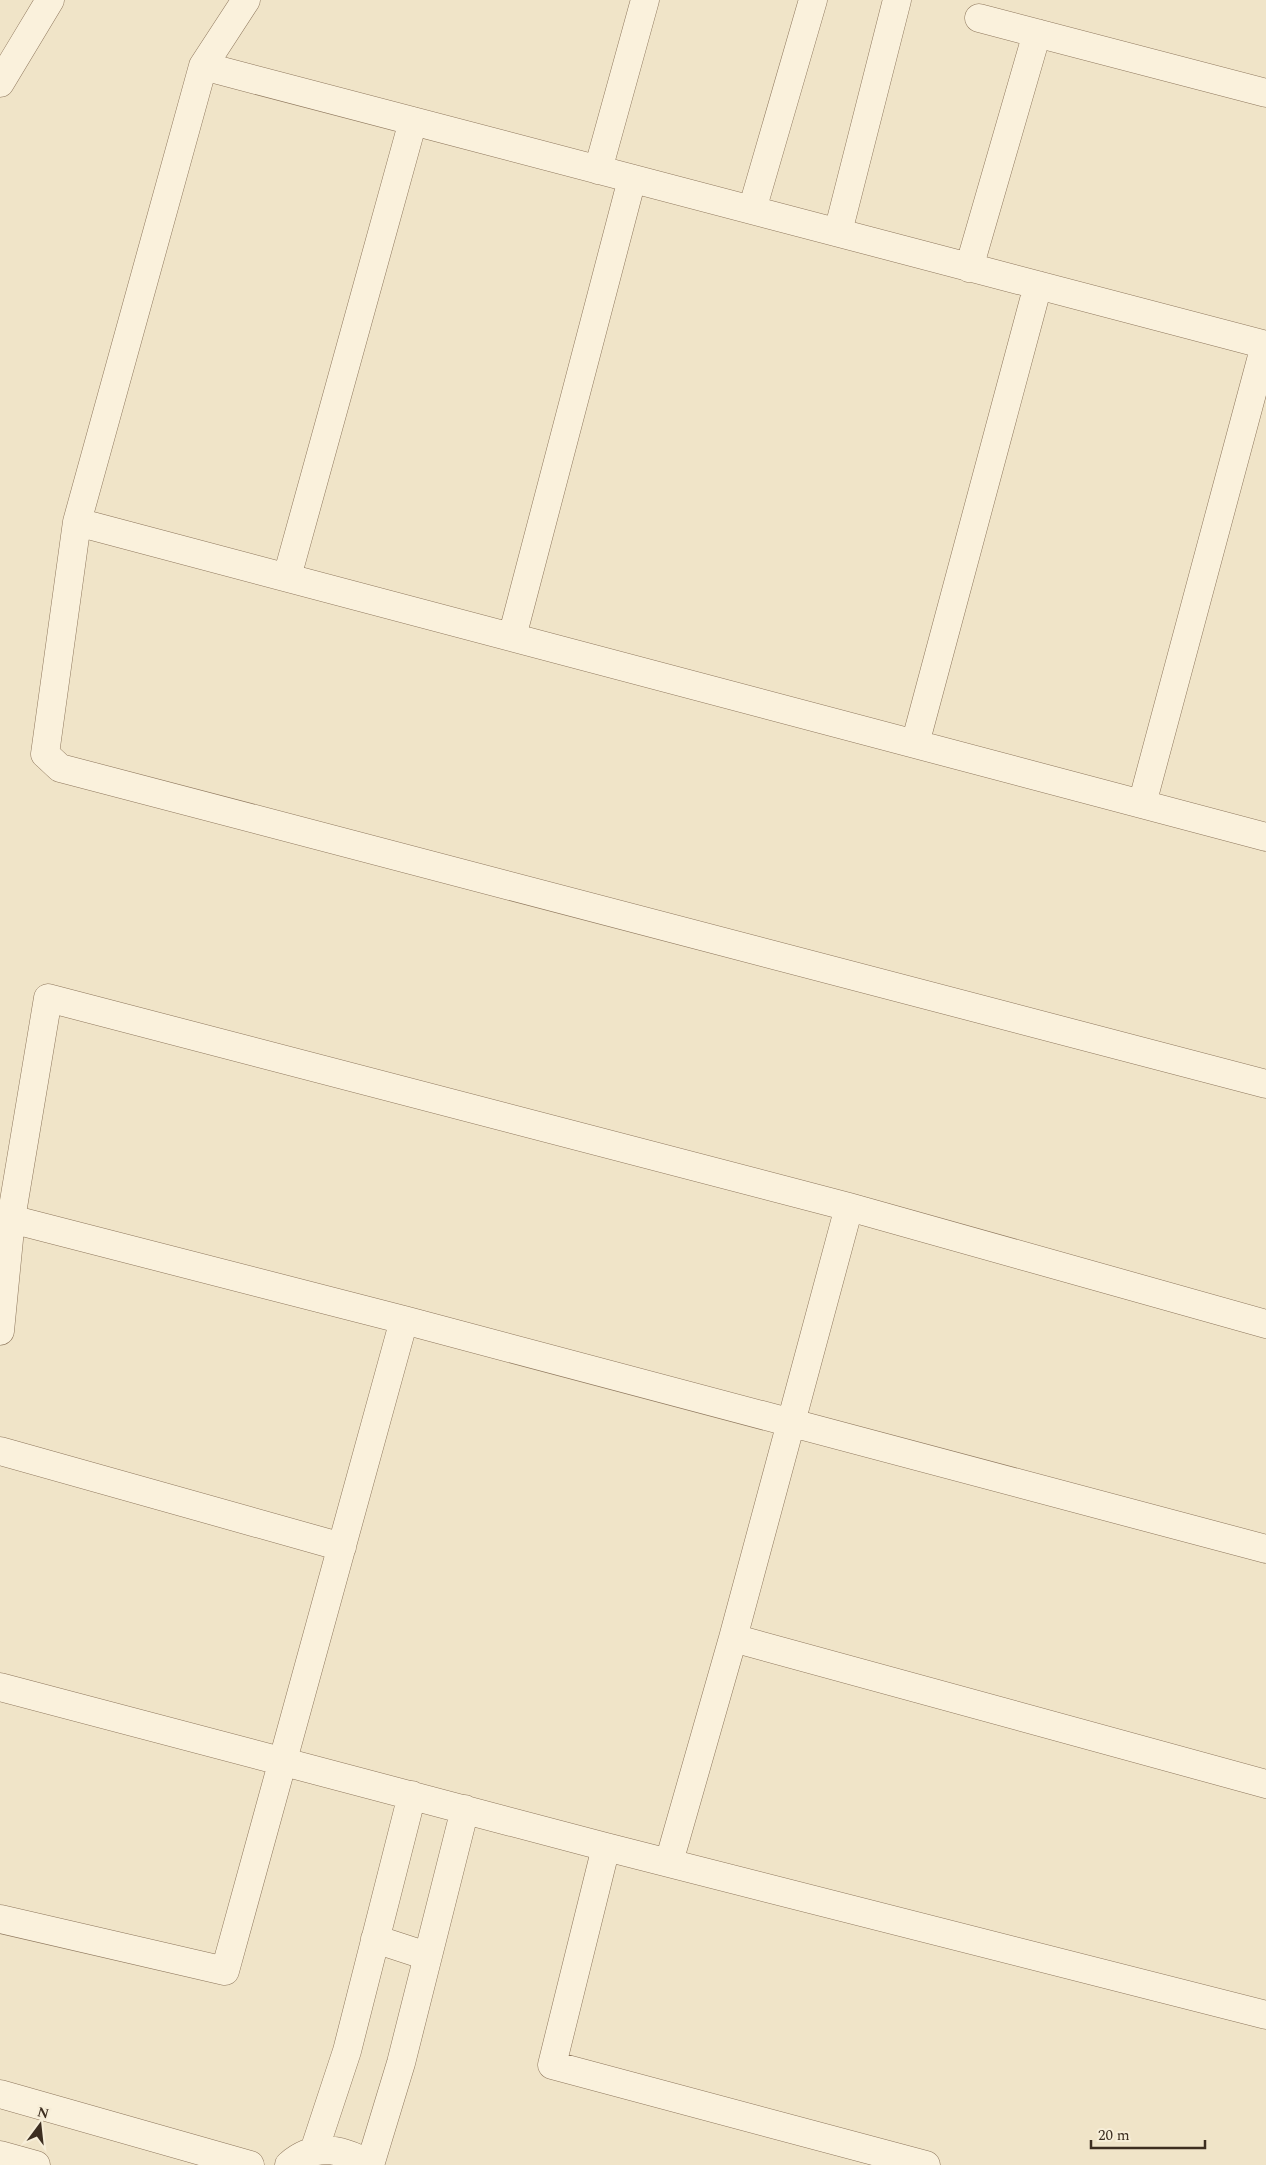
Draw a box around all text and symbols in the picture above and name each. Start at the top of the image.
north arrow [15,2100,65,2150]
text: N [35,2101,51,2125]
scale bar [1091,2118,1205,2150]
text: 20 m [1098,2124,1130,2147]

